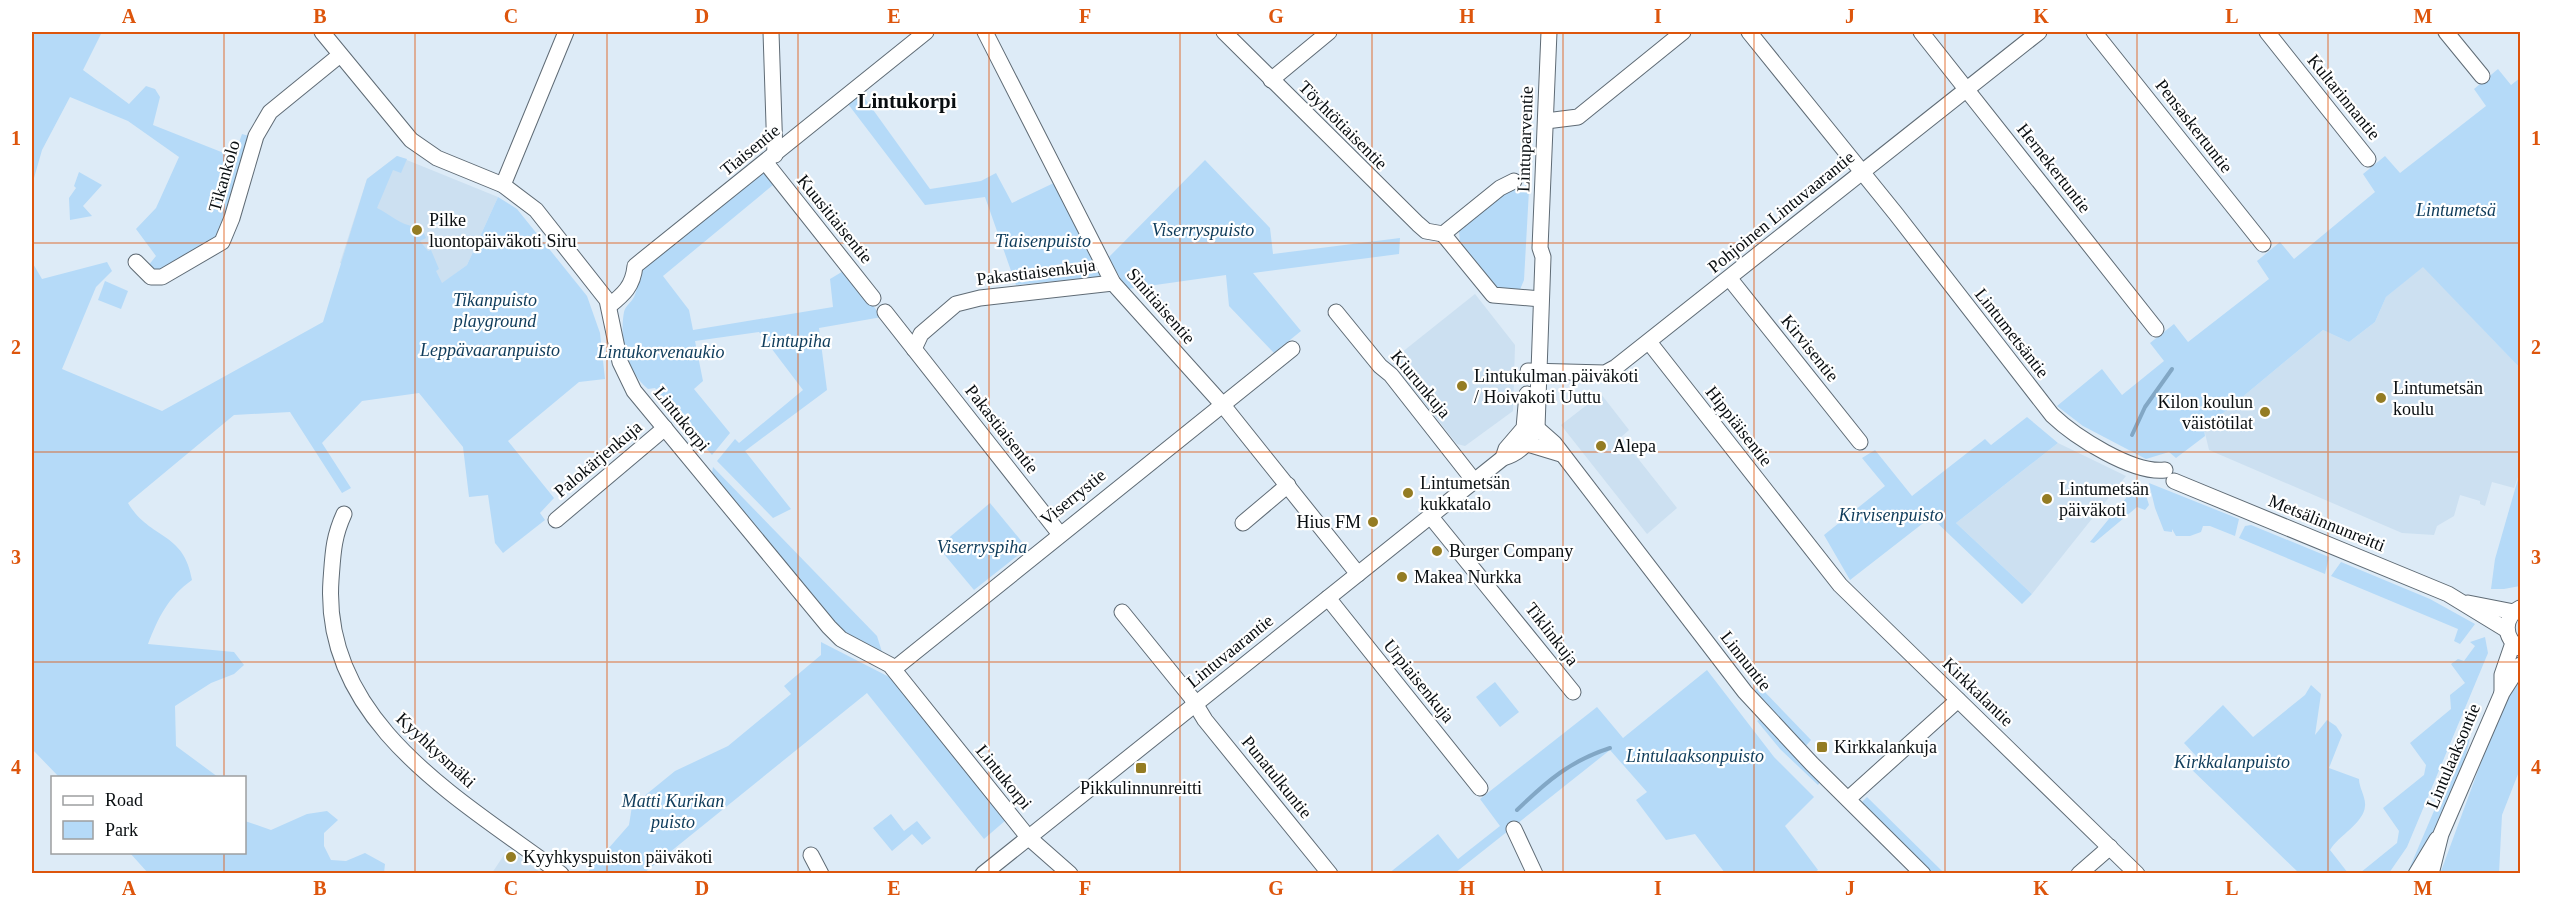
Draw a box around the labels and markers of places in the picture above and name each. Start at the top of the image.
place label: Pilke luontopäiväkoti Siru [429,210,577,251]
marker: Pilke luontopäiväkoti Siru [410,223,424,237]
place label: Lintukulman päiväkoti / Hoivakoti Uuttu [1474,366,1638,407]
place label: Lintumetsän koulu [2393,378,2483,419]
marker: Lintukulman päiväkoti / Hoivakoti Uuttu [1455,379,1469,393]
marker: Lintumetsän koulu [2374,391,2388,405]
place label: Kilon koulun väistötilat [2157,392,2253,433]
marker: Kilon koulun väistötilat [2258,405,2272,419]
place label: Alepa [1613,436,1656,456]
marker: Alepa [1594,439,1608,453]
place label: Lintumetsän kukkatalo [1420,473,1510,514]
place label: Lintumetsän päiväkoti [2059,479,2149,520]
marker: Lintumetsän kukkatalo [1401,486,1415,500]
marker: Lintumetsän päiväkoti [2040,492,2054,506]
place label: Hius FM [1296,512,1361,532]
marker: Hius FM [1366,515,1380,529]
place label: Burger Company [1449,541,1573,561]
marker: Burger Company [1430,544,1444,558]
place label: Makea Nurkka [1414,567,1521,587]
marker: Makea Nurkka [1395,570,1409,584]
place label: Kirkkalankuja [1834,737,1937,757]
marker: Kirkkalankuja [1815,740,1829,754]
marker: Pikkulinnunreitti [1134,761,1148,775]
place label: Pikkulinnunreitti [1080,778,1202,798]
place label: Kyyhkyspuiston päiväkoti [523,847,713,867]
marker: Kyyhkyspuiston päiväkoti [504,850,518,864]

